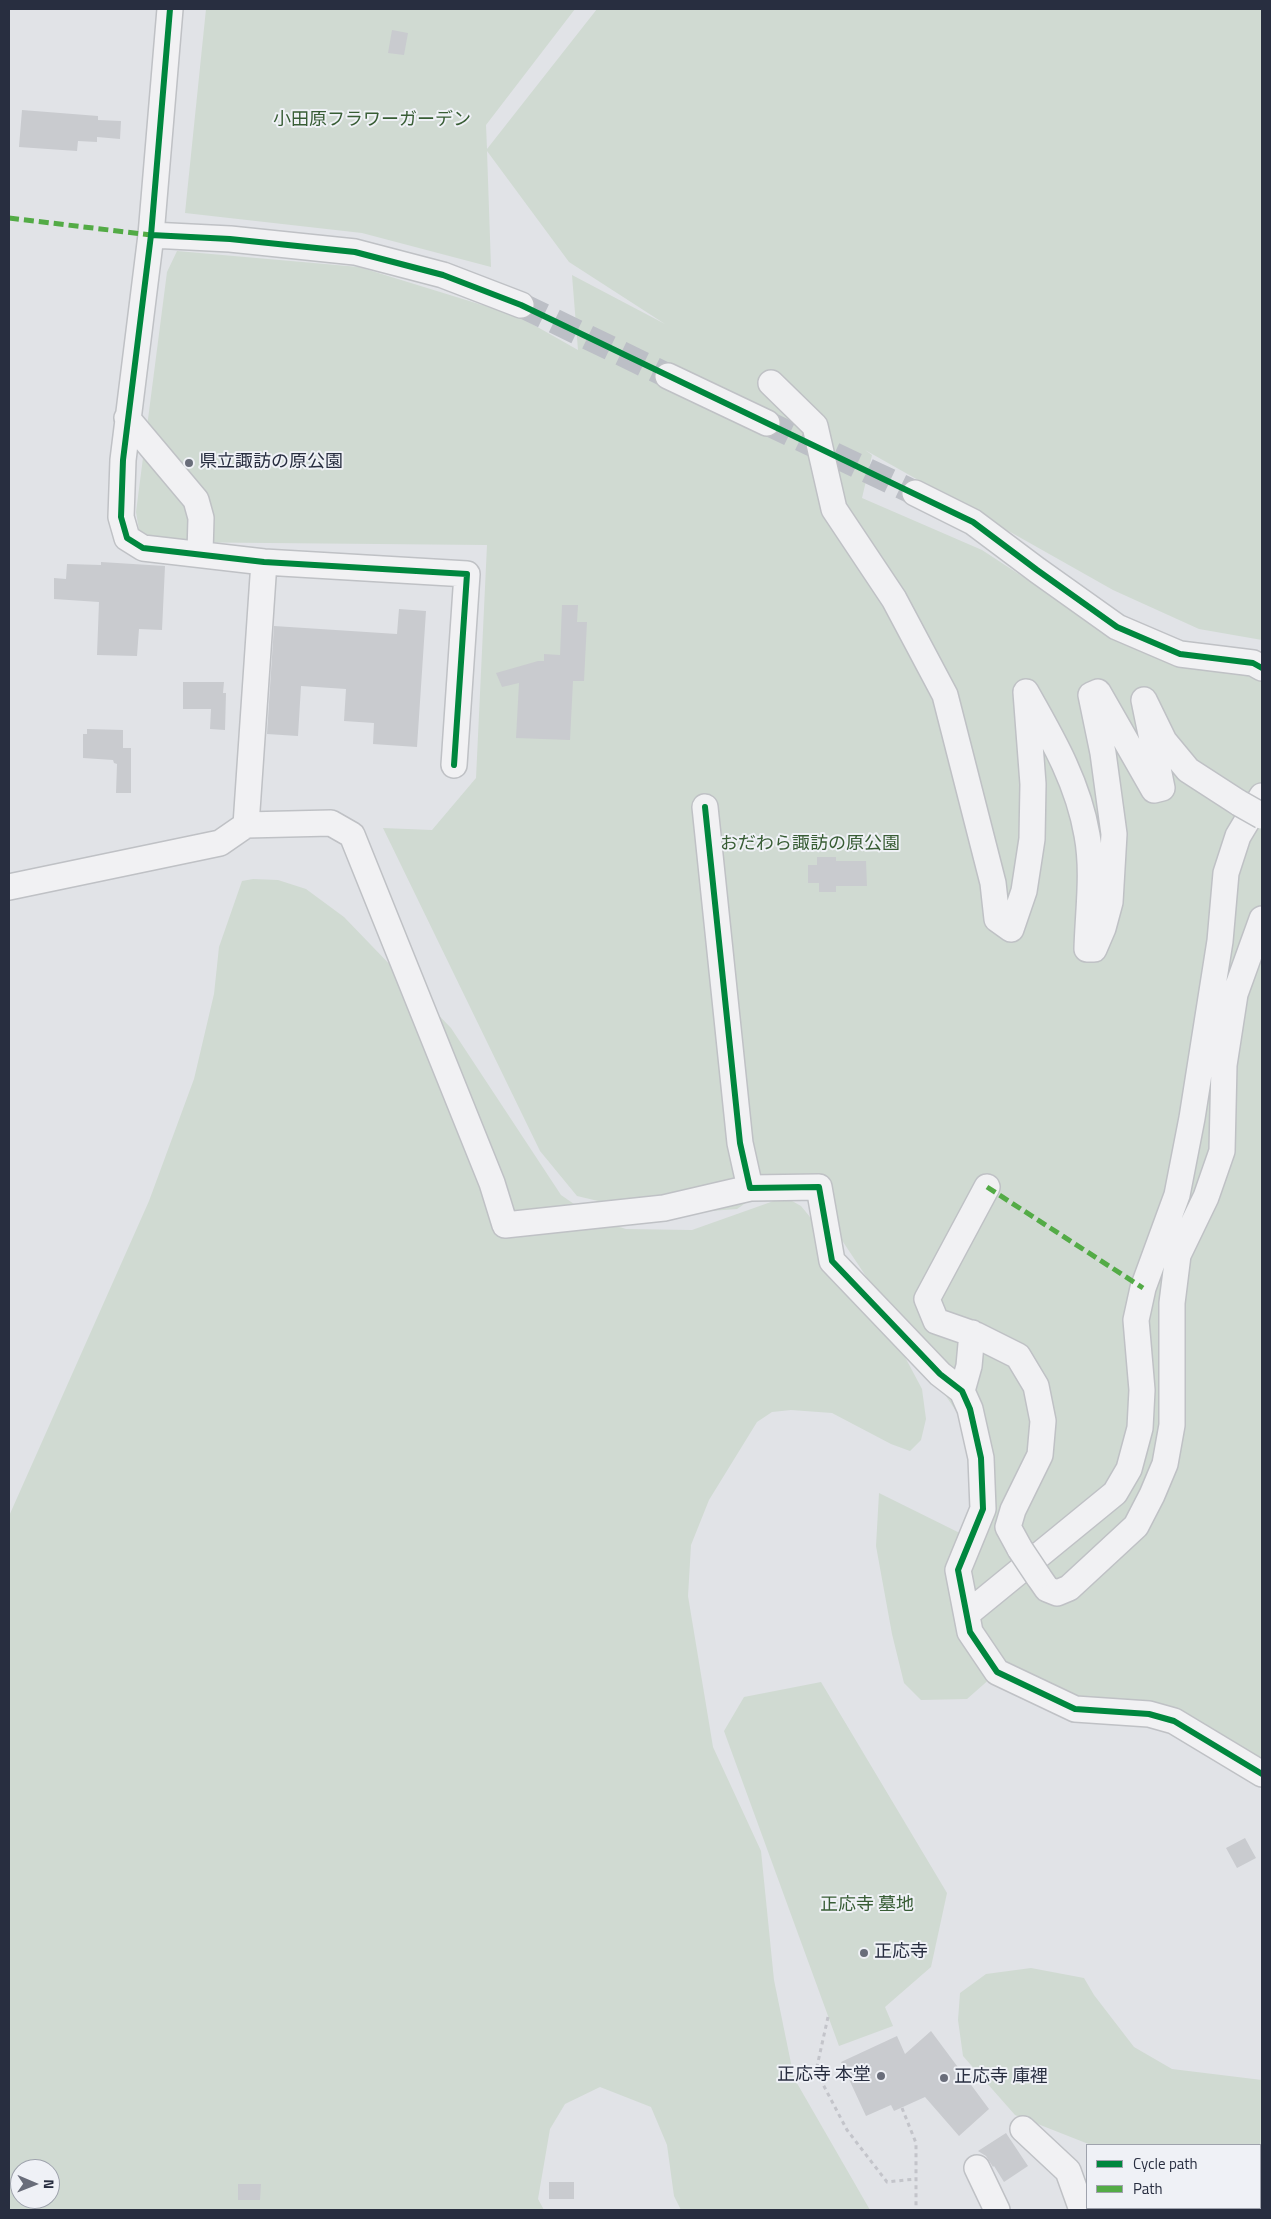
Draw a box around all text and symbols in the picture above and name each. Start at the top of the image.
park label: 小田原フラワーガーデン [273,110,471,132]
place label: 県立諏訪の原公園 [199,452,343,474]
marker: 県立諏訪の原公園 [183,457,195,469]
park label: おだわら諏訪の原公園 [720,834,900,856]
park label: 正応寺 墓地 [820,1895,914,1917]
place label: 正応寺 [874,1942,928,1964]
marker: 正応寺 [858,1947,870,1959]
place label: 正応寺 本堂 [777,2065,871,2087]
place label: 正応寺 庫裡 [954,2067,1048,2089]
marker: 正応寺 本堂 [875,2070,887,2082]
marker: 正応寺 庫裡 [938,2072,950,2084]
legend [1086,2144,1261,2209]
text: Cycle path [1133,2152,1198,2175]
north arrow [10,2159,60,2209]
text: Path [1133,2177,1163,2200]
text: N [39,2179,60,2189]

